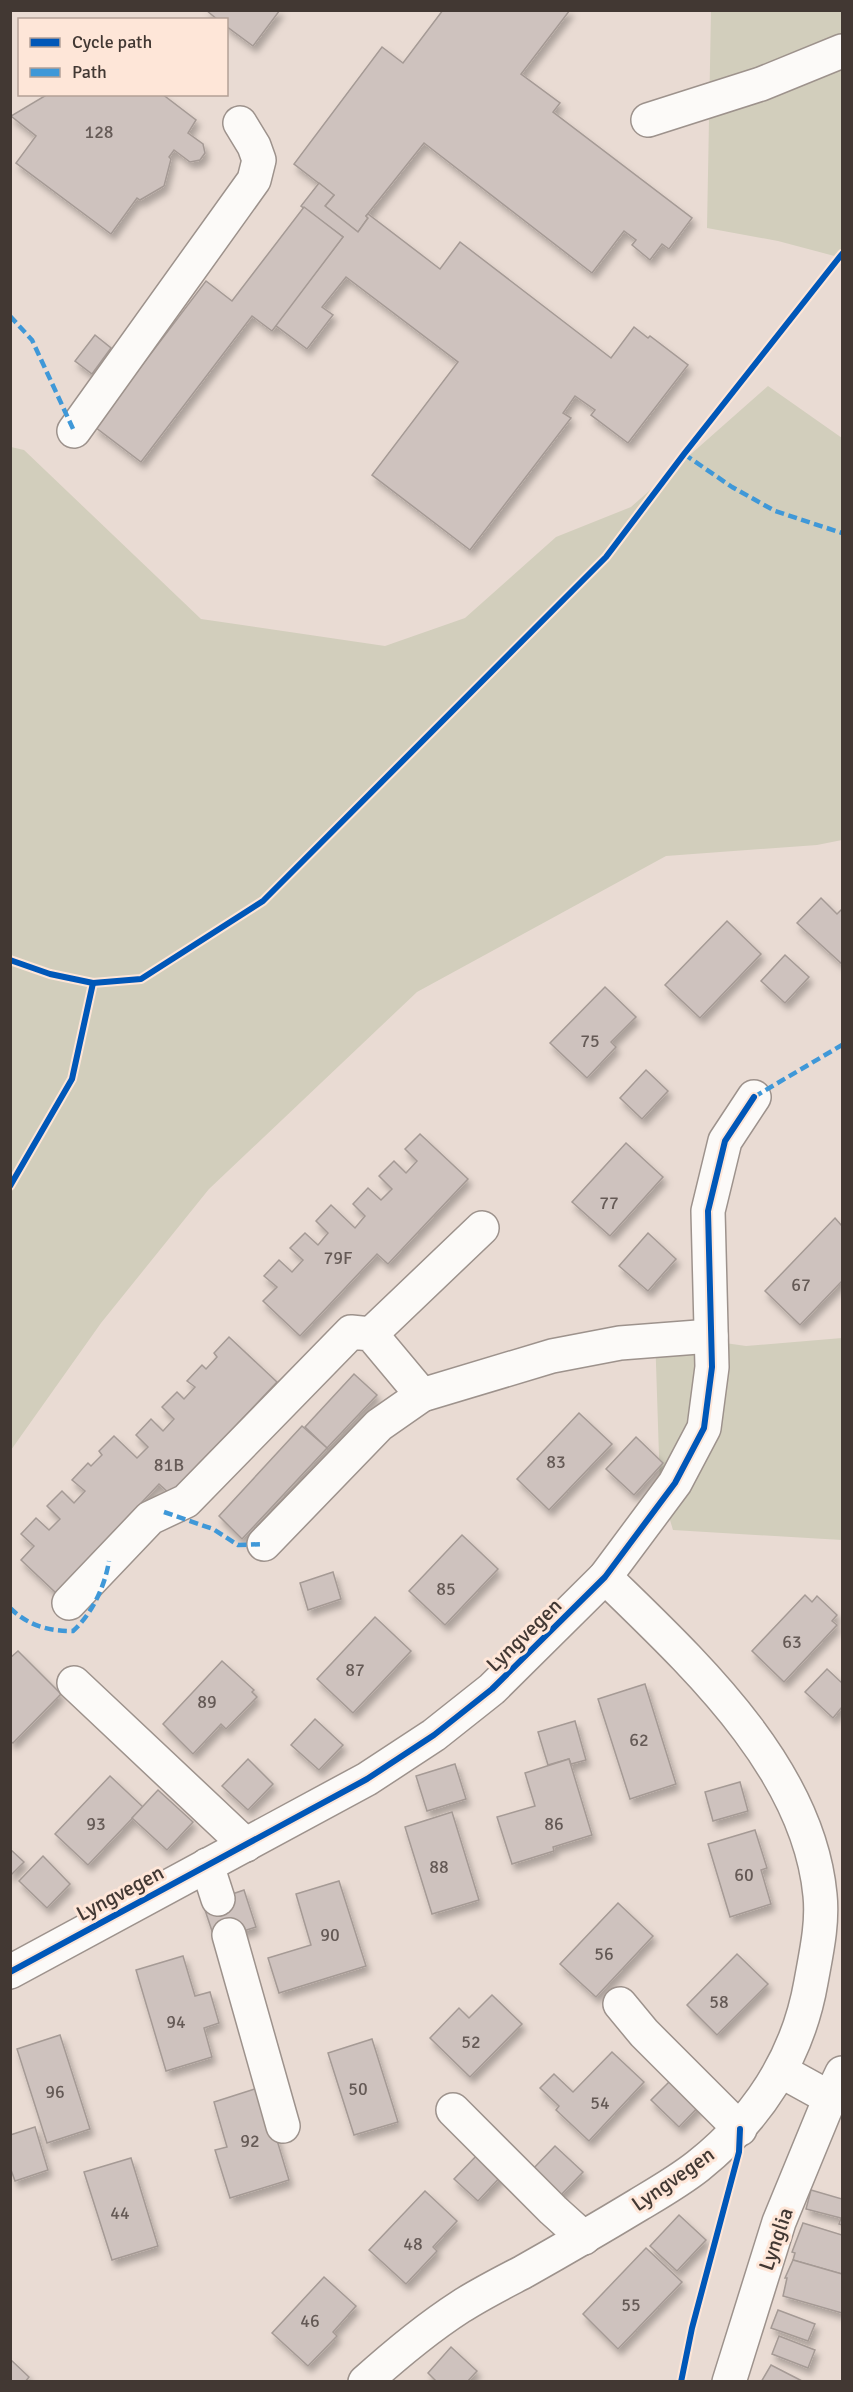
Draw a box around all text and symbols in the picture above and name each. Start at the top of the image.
legend [18,18,228,96]
text: Cycle path [72,31,152,53]
text: Path [72,61,107,83]
house number: 128 [84,121,114,143]
house number: 75 [580,1030,600,1052]
house number: 77 [599,1192,619,1214]
house number: 79F [324,1247,352,1269]
house number: 67 [791,1274,811,1296]
house number: 83 [546,1451,566,1473]
house number: 81B [154,1454,184,1476]
house number: 85 [436,1578,456,1600]
street label: Lyngvegen [481,1593,567,1677]
house number: 63 [782,1631,802,1653]
house number: 87 [345,1659,365,1681]
house number: 89 [197,1691,217,1713]
house number: 62 [629,1729,649,1751]
house number: 93 [86,1813,106,1835]
house number: 86 [544,1813,564,1835]
house number: 88 [429,1856,449,1878]
street label: Lyngvegen [72,1859,168,1927]
house number: 60 [734,1864,754,1886]
house number: 90 [320,1924,340,1946]
house number: 56 [594,1943,614,1965]
house number: 58 [709,1991,729,2013]
house number: 94 [166,2011,186,2033]
house number: 52 [461,2031,481,2053]
house number: 50 [348,2078,368,2100]
house number: 96 [45,2081,65,2103]
house number: 54 [590,2092,610,2114]
house number: 92 [240,2130,260,2152]
street label: Lyngvegen [627,2141,719,2217]
house number: 44 [110,2202,130,2224]
street label: Lynglia [753,2204,799,2274]
house number: 48 [403,2233,423,2255]
house number: 55 [621,2294,641,2316]
house number: 46 [300,2310,320,2332]

